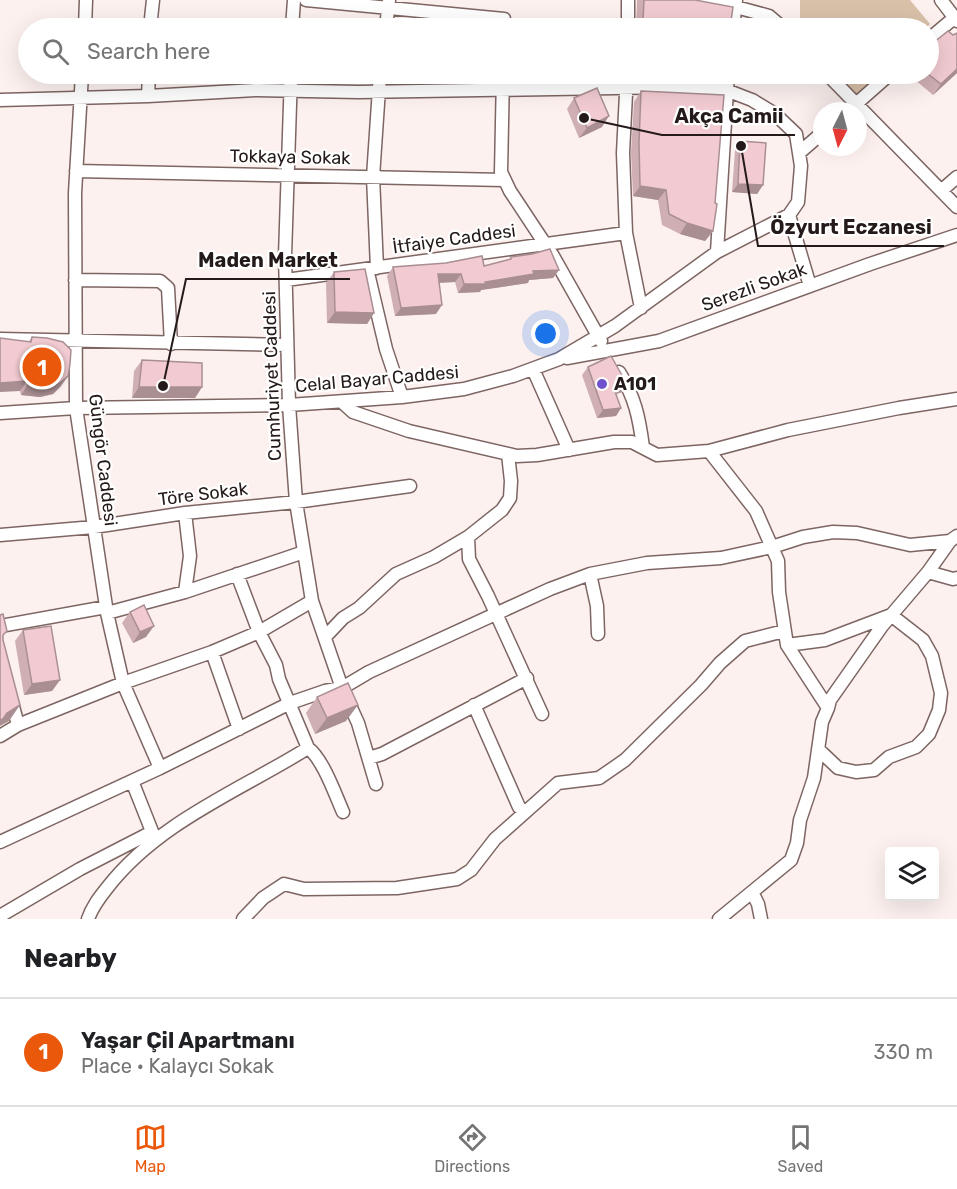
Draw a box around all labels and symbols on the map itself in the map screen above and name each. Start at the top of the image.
callout: Akça Camii [662,97,795,135]
north arrow [813,102,867,156]
text: Akça Camii [674,104,784,128]
street label: Tokkaya Sokak [229,145,351,169]
callout: Özyurt Eczanesi [758,208,944,246]
text: Özyurt Eczanesi [770,215,932,239]
street label: İtfaiye Caddesi [391,219,517,259]
callout: Maden Market [186,241,350,279]
text: Maden Market [198,248,338,272]
street label: Serezli Sokak [698,258,810,316]
street label: Cumhuriyet Caddesi [258,291,286,461]
your location [531,319,560,348]
pin: 1 [22,344,62,389]
street label: Celal Bayar Caddesi [294,361,460,397]
place label: A101 [614,373,656,395]
marker: A101 [595,377,609,391]
street label: Güngör Caddesi [84,393,122,527]
street label: Töre Sokak [157,478,250,510]

